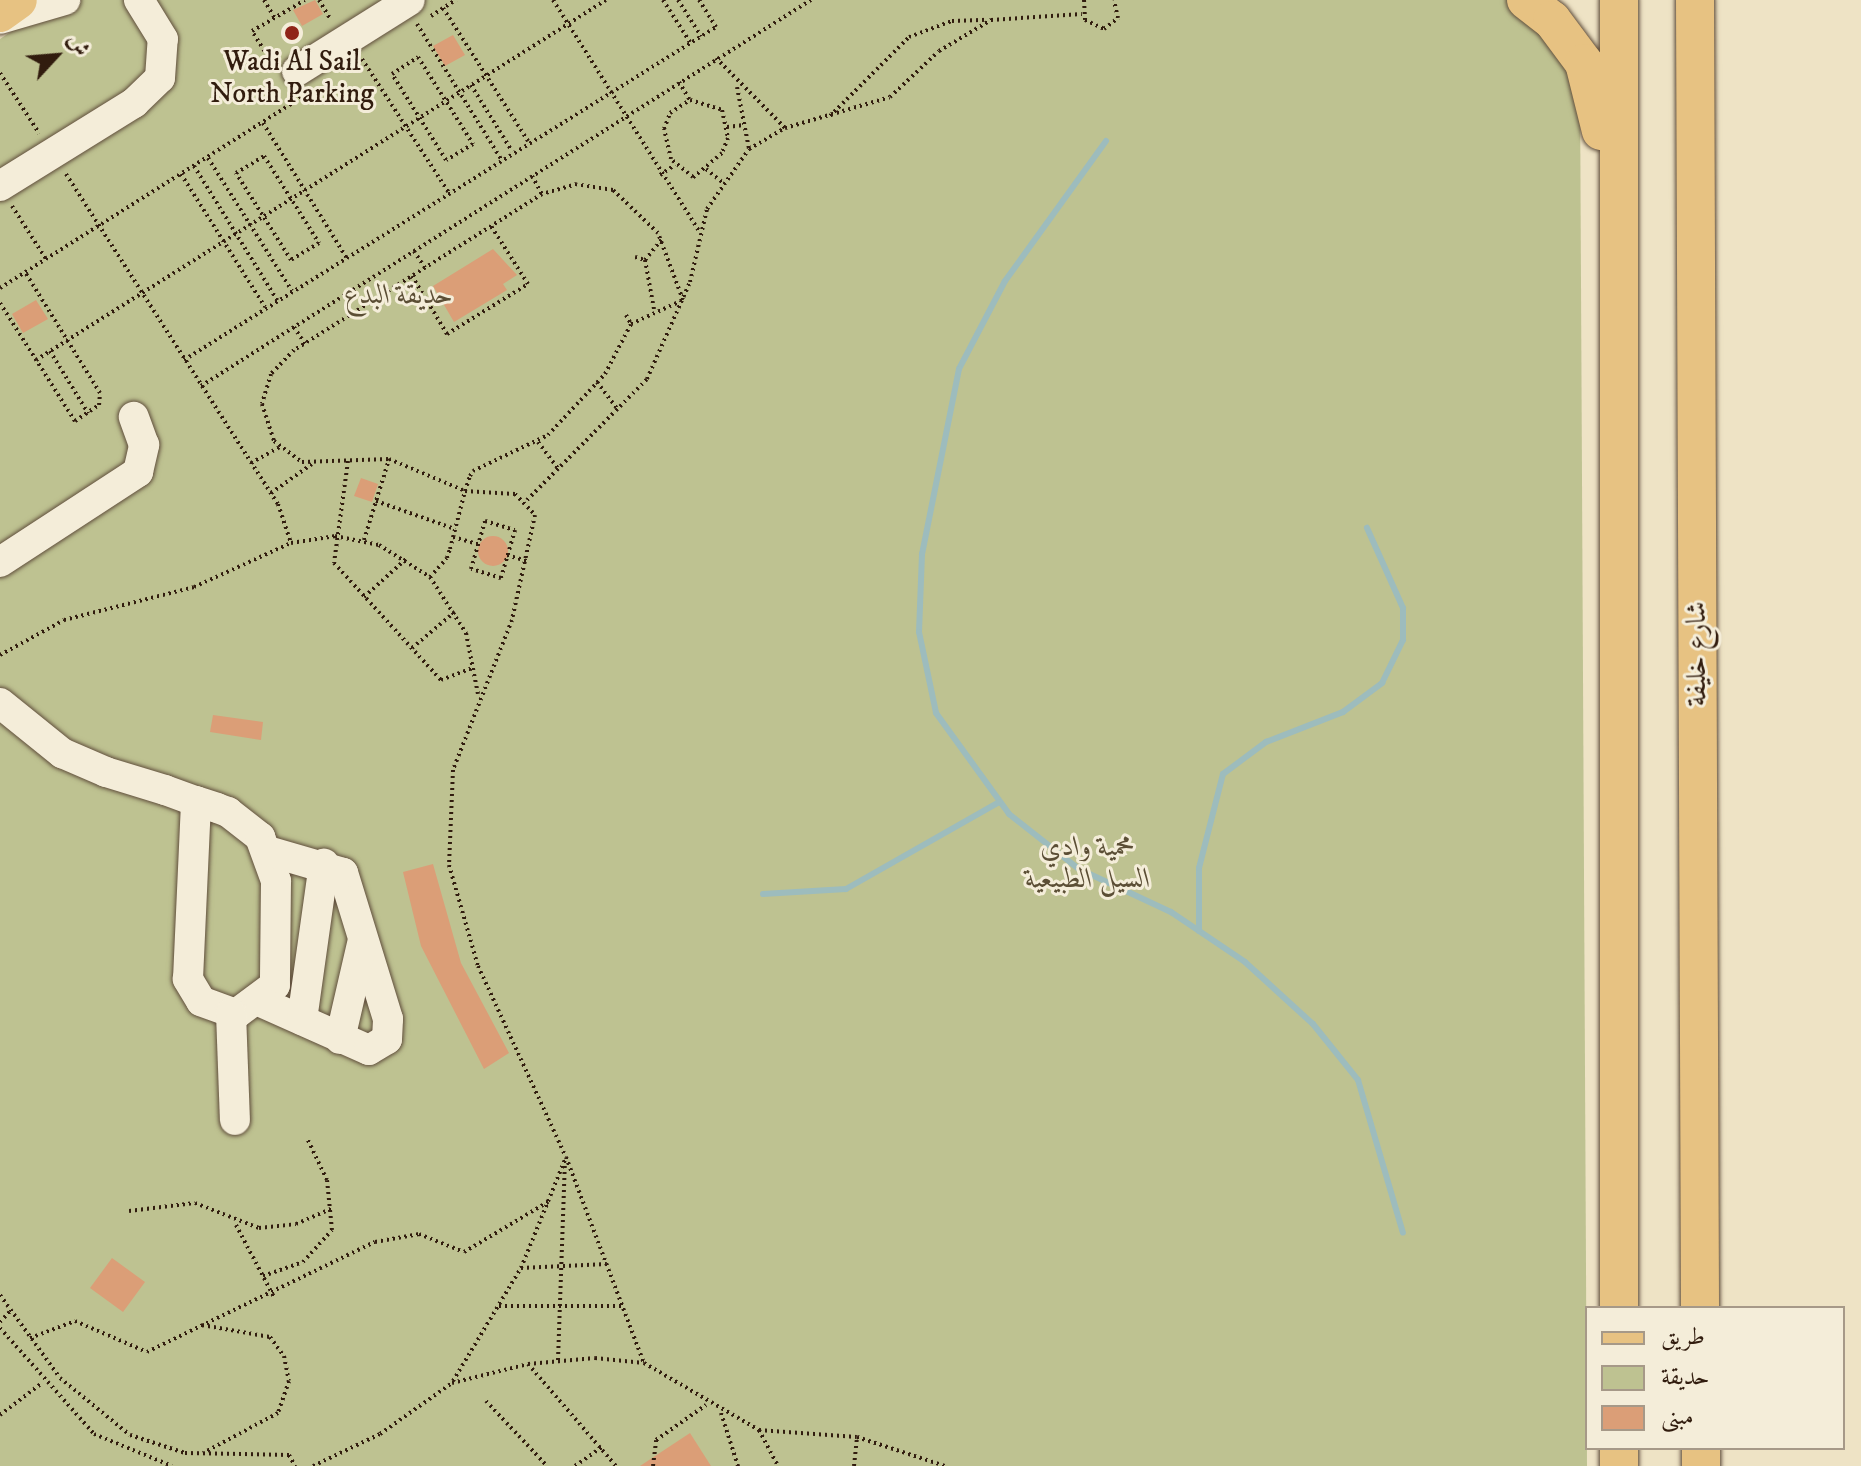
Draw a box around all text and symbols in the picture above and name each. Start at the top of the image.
north arrow [16,16,96,96]
marker: Wadi Al Sail North Parking [283,24,301,42]
text: ش [61,30,95,61]
place label: Wadi Al Sail North Parking [210,45,374,111]
park label: حديقة البدع [345,278,453,312]
street label: شارع خليفة [1680,601,1714,707]
park label: محمية وادي السيل الطبيعية [1025,830,1151,896]
legend [1585,1306,1845,1450]
text: طريق [1661,1322,1705,1352]
text: حديقة [1661,1362,1710,1392]
text: مبنى [1661,1402,1694,1432]

